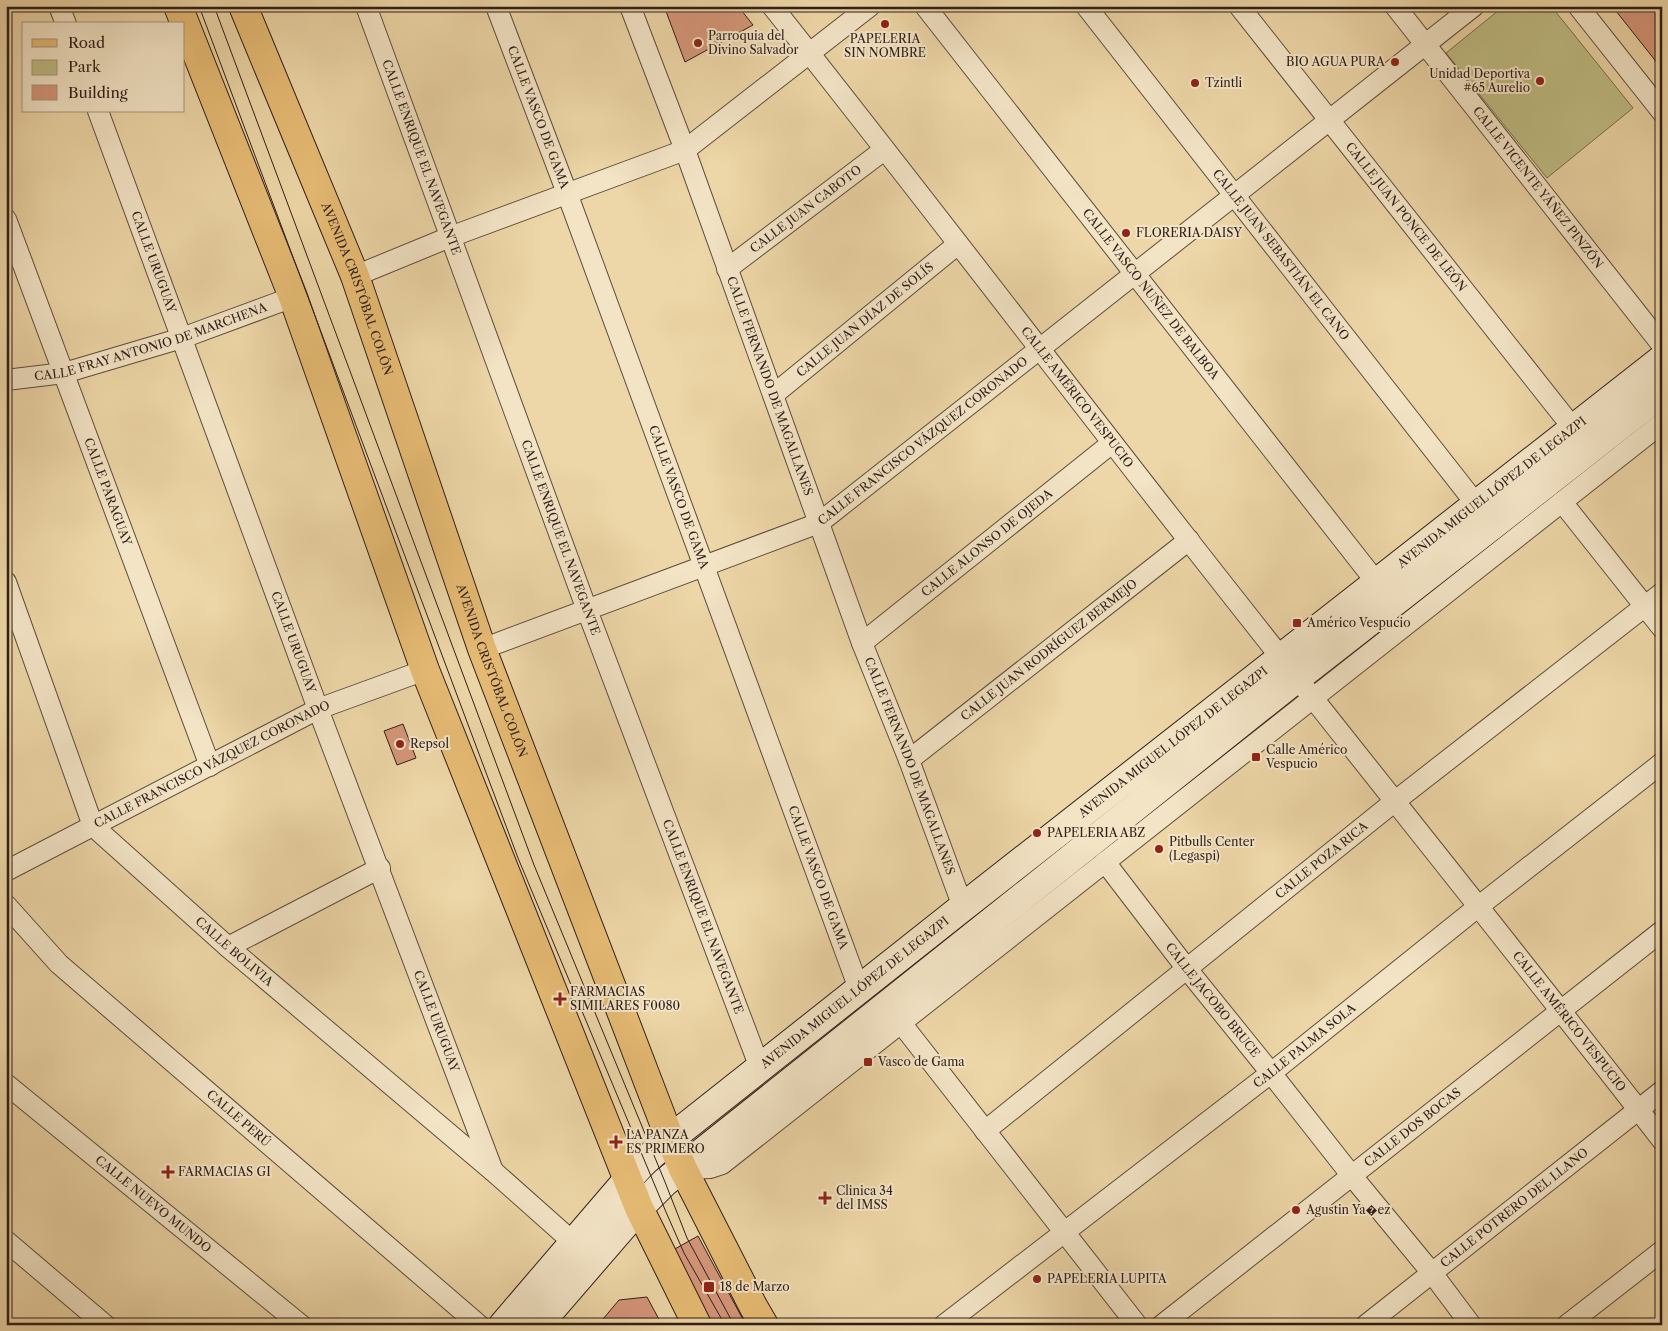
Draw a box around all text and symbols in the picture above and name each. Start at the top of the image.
marker: PAPELERIA SIN NOMBRE [879,18,891,30]
legend [22,22,185,112]
place label: Parroquia del Divino Salvador [708,28,799,57]
place label: PAPELERIA SIN NOMBRE [844,31,926,60]
text: Road [68,33,105,52]
marker: Parroquia del Divino Salvador [692,37,704,49]
street label: CALLE VASCO DE GAMA [505,43,573,192]
place label: BIO AGUA PURA [1286,54,1386,69]
marker: BIO AGUA PURA [1389,56,1401,68]
text: Park [68,57,102,76]
street label: CALLE ENRIQUE EL NAVEGANTE [379,57,464,257]
place label: Unidad Deportiva #65 Aurelio [1429,66,1531,95]
place label: Tzintli [1205,75,1243,90]
marker: Unidad Deportiva #65 Aurelio [1534,75,1546,87]
marker: Tzintli [1189,77,1201,89]
text: Building [68,83,128,102]
street label: CALLE VICENTE YÁÑEZ PINZÓN [1470,103,1607,271]
street label: CALLE JUAN PONCE DE LEÓN [1343,139,1470,294]
street label: CALLE JUAN CABOTO [747,162,864,256]
street label: CALLE JUAN SEBASTIÁN EL CANO [1210,166,1353,343]
street label: AVENIDA CRISTÓBAL COLÓN [318,199,396,377]
street label: CALLE VASCO NUÑEZ DE BALBOA [1080,205,1223,383]
street label: CALLE URUGUAY [128,209,180,315]
place label: FLORERIA DAISY [1136,225,1242,240]
marker: FLORERIA DAISY [1120,227,1132,239]
street label: CALLE JUAN DÍAZ DE SOLÍS [793,259,937,380]
street label: CALLE FERNANDO DE MAGALLANES [724,274,817,498]
street label: CALLE FRAY ANTONIO DE MARCHENA [33,299,270,384]
street label: CALLE AMÉRICO VESPUCIO [1018,323,1137,470]
street label: CALLE FRANCISCO VÁZQUEZ CORONADO [814,353,1030,528]
street label: AVENIDA MIGUEL LÓPEZ DE LEGAZPI [1393,413,1589,571]
street label: CALLE VASCO DE GAMA [646,423,713,572]
street label: CALLE PARAGUAY [81,435,135,548]
street label: CALLE ENRIQUE EL NAVEGANTE [518,438,604,637]
street label: CALLE ALONSO DE OJEDA [918,485,1056,600]
street label: CALLE JUAN RODRÍGUEZ BERMEJO [957,576,1140,724]
street label: AVENIDA CRISTÓBAL COLÓN [453,581,531,759]
street label: CALLE URUGUAY [268,589,320,696]
place label: Américo Vespucio [1306,615,1411,630]
marker: Américo Vespucio [1291,617,1303,629]
street label: CALLE FERNANDO DE MAGALLANES [861,655,959,877]
street label: AVENIDA MIGUEL LÓPEZ DE LEGAZPI [1074,663,1270,821]
street label: CALLE FRANCISCO VÁZQUEZ CORONADO [91,697,332,831]
place label: Repsol [410,736,449,751]
marker: Repsol [394,738,406,750]
place label: Calle Américo Vespucio [1265,742,1347,771]
marker: Calle Américo Vespucio [1250,751,1262,763]
street label: CALLE VASCO DE GAMA [785,803,852,952]
street label: CALLE ENRIQUE EL NAVEGANTE [660,817,747,1016]
street label: CALLE POZA RICA [1272,817,1371,902]
place label: PAPELERIA ABZ [1047,825,1145,840]
marker: PAPELERIA ABZ [1031,827,1043,839]
place label: Pitbulls Center (Legaspi) [1169,834,1255,863]
marker: Pitbulls Center (Legaspi) [1153,843,1165,855]
street label: CALLE BOLIVIA [192,913,277,990]
street label: AVENIDA MIGUEL LÓPEZ DE LEGAZPI [756,913,952,1072]
street label: CALLE JACOBO BRUCE [1163,939,1263,1060]
street label: CALLE AMÉRICO VESPUCIO [1510,948,1629,1094]
street label: CALLE URUGUAY [411,968,463,1074]
place label: FARMACIAS SIMILARES F0080 [570,984,680,1013]
marker: FARMACIAS SIMILARES F0080 [554,993,566,1005]
street label: CALLE PALMA SOLA [1250,999,1359,1091]
place label: Vasco de Gama [877,1054,965,1069]
marker: Vasco de Gama [862,1056,874,1068]
street label: CALLE DOS BOCAS [1361,1084,1464,1170]
street label: CALLE PERÚ [204,1086,274,1149]
place label: LA PANZA ES PRIMERO [626,1127,705,1156]
marker: LA PANZA ES PRIMERO [610,1136,622,1148]
street label: CALLE POTRERO DEL LLANO [1437,1144,1591,1270]
street label: CALLE NUEVO MUNDO [92,1152,214,1256]
place label: FARMACIAS GI [178,1164,271,1179]
marker: FARMACIAS GI [162,1166,174,1178]
place label: Clinica 34 del IMSS [836,1183,893,1212]
marker: Clinica 34 del IMSS [818,1191,832,1205]
place label: Agustin Ya�ez [1305,1202,1390,1217]
marker: Agustin Ya�ez [1290,1204,1302,1216]
place label: PAPELERIA LUPITA [1047,1271,1168,1286]
marker: PAPELERIA LUPITA [1031,1273,1043,1285]
place label: 18 de Marzo [720,1279,790,1294]
marker: 18 de Marzo [702,1280,716,1294]

